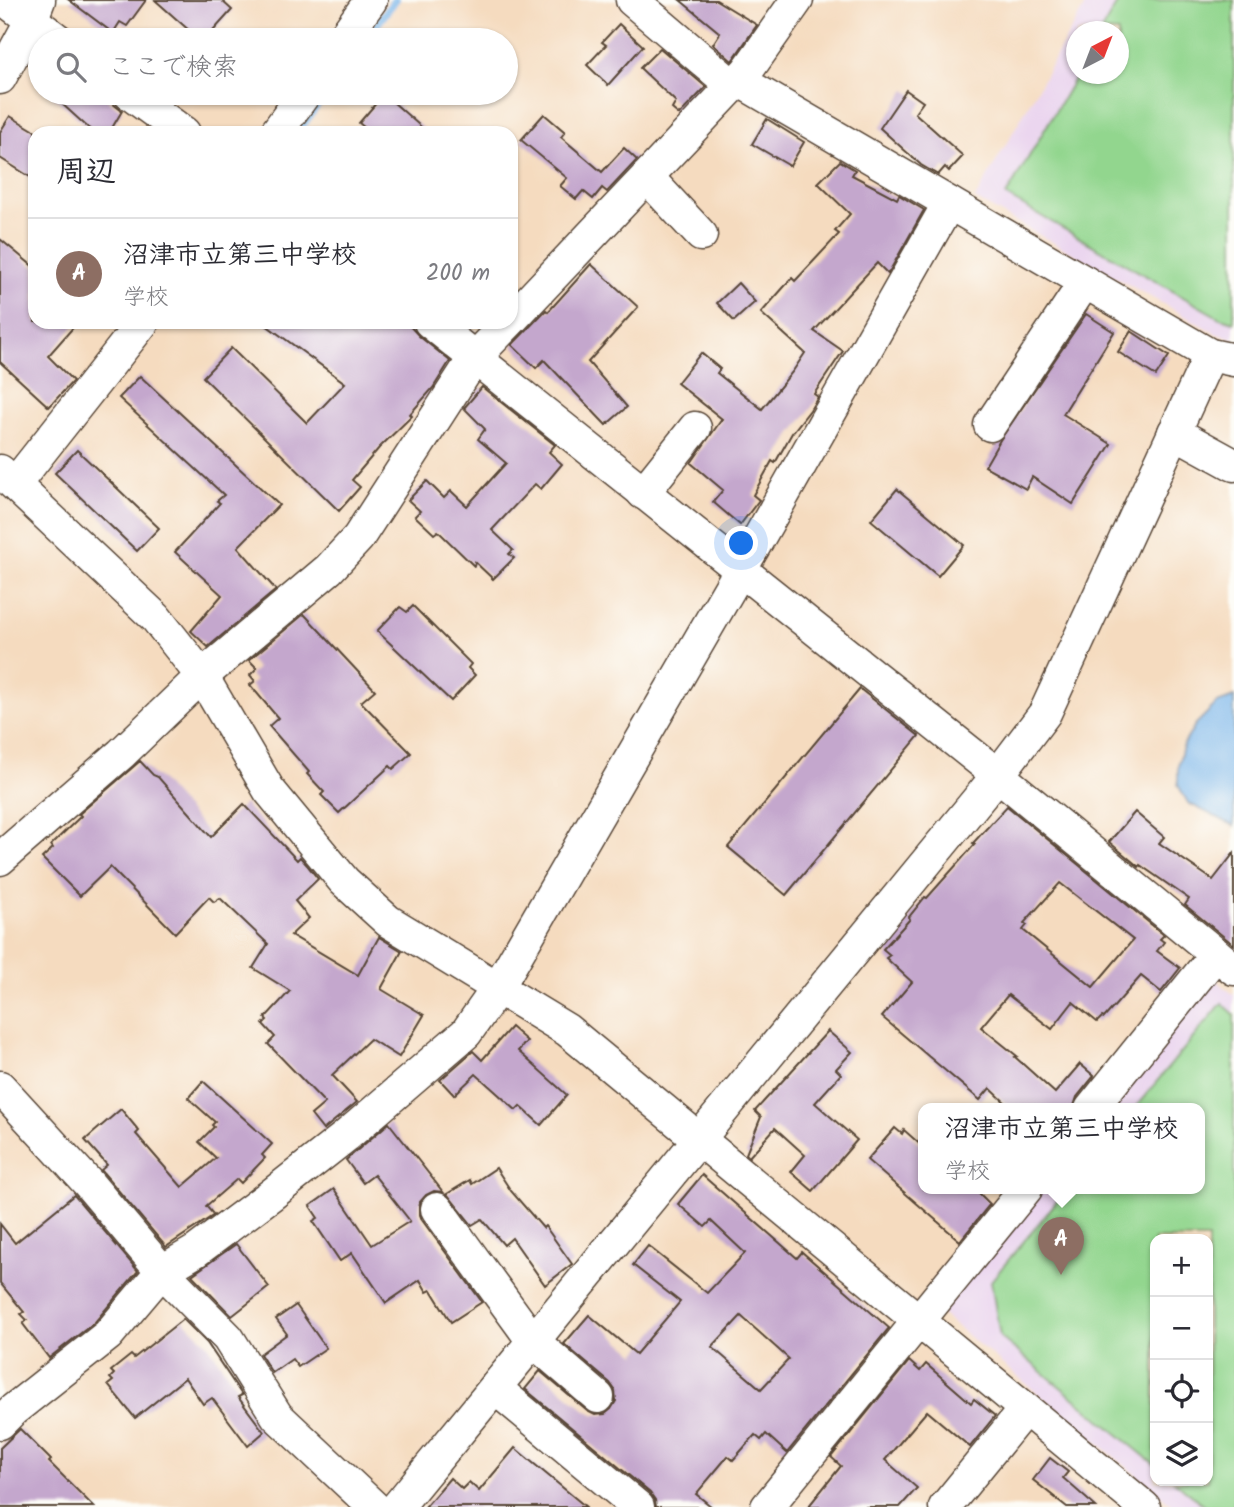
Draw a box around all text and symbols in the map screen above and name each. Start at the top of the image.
north arrow [1066,21,1129,84]
search box [28,28,518,105]
text: ここで検索 [108,47,238,89]
icon: search [52,48,90,86]
text: 周辺 [56,149,116,197]
text: 沼津市立第三中学校 [123,235,357,277]
text: A [72,256,86,292]
text: 200 m [426,256,490,292]
text: 学校 [123,280,169,316]
your location [724,526,758,560]
popup [918,1103,1205,1194]
text: 沼津市立第三中学校 [944,1109,1179,1151]
text: 学校 [944,1154,990,1190]
pin: A [1038,1217,1084,1275]
map controls [1150,1234,1213,1486]
button: + [1150,1234,1213,1297]
button: − [1150,1297,1213,1360]
button: locate [1150,1360,1213,1423]
button: layers [1150,1423,1213,1486]

